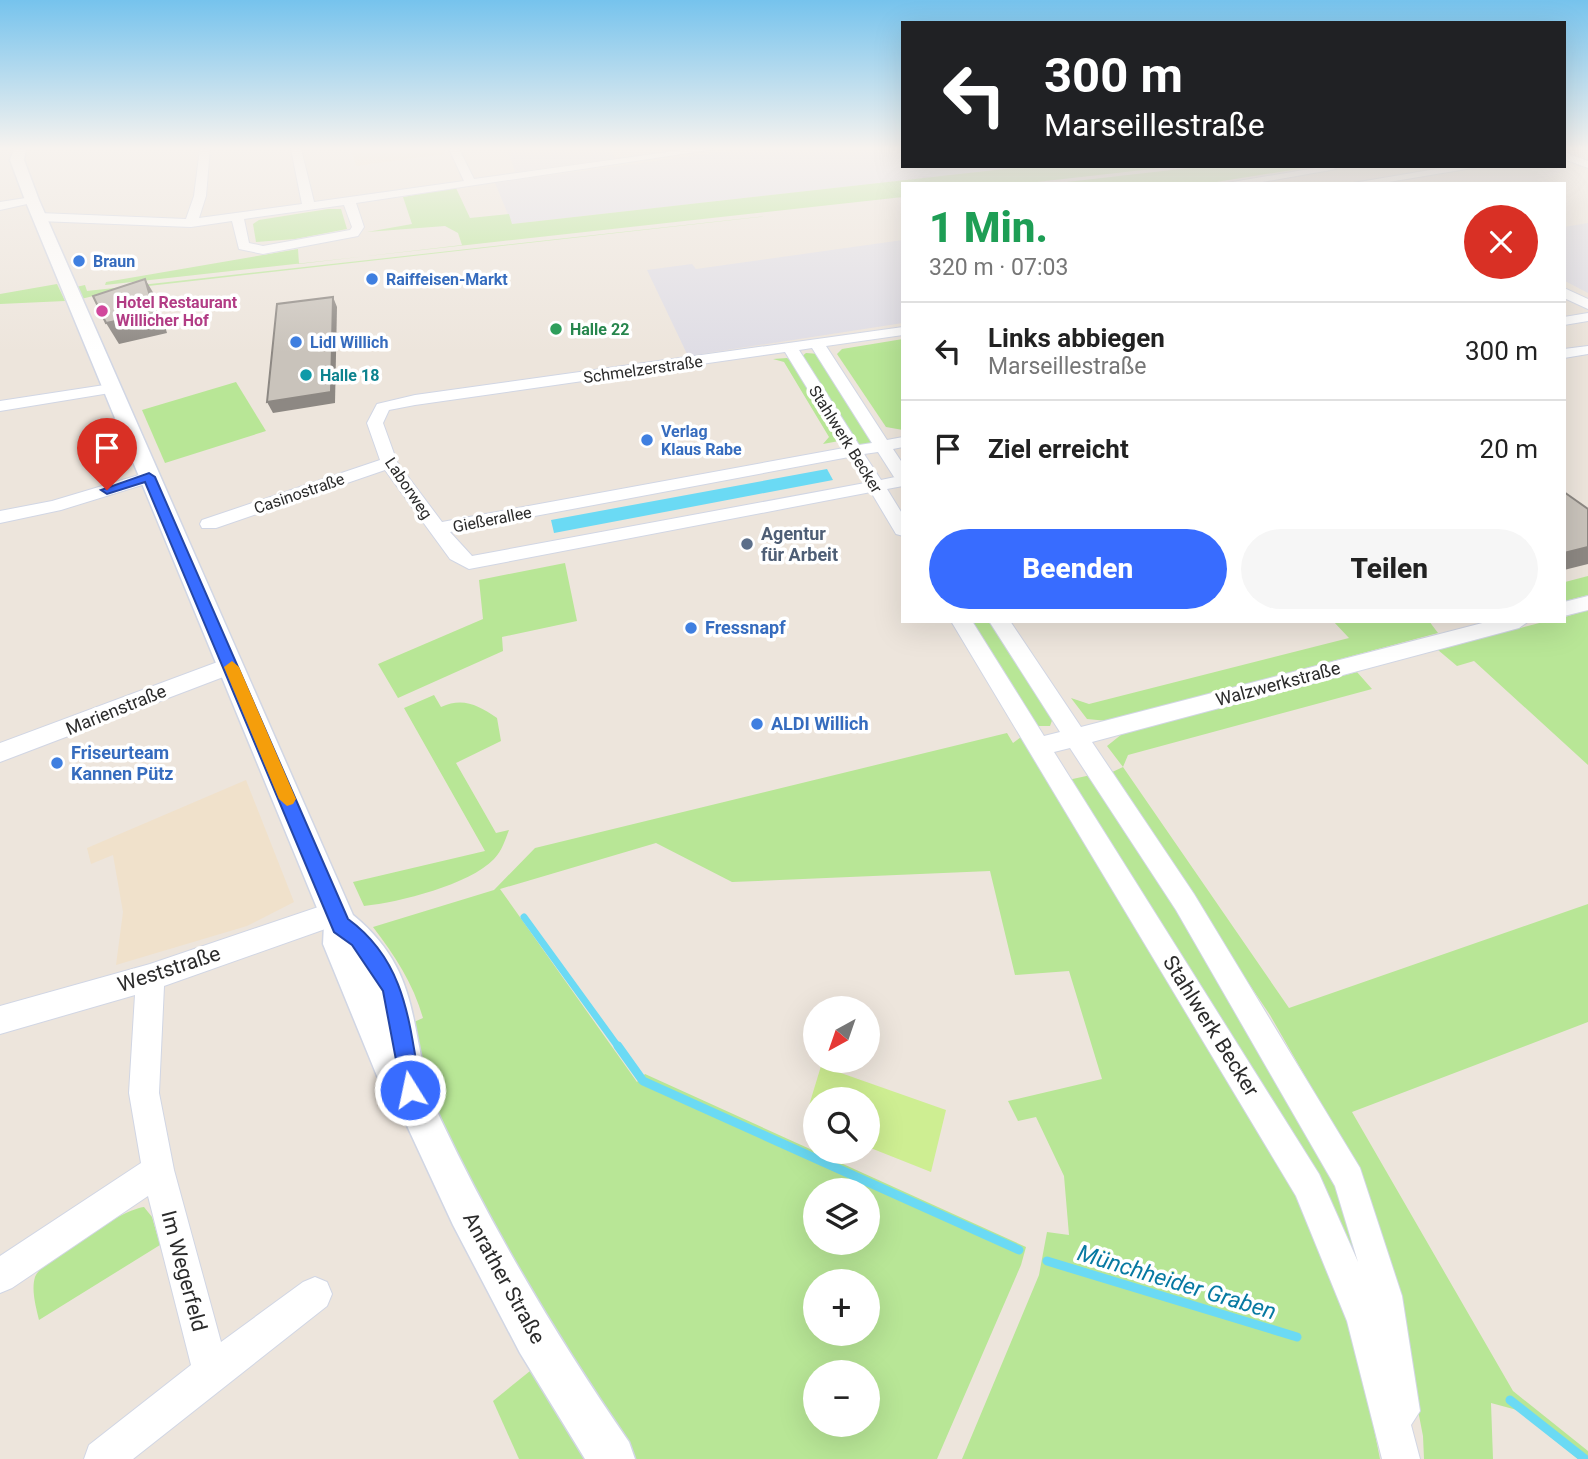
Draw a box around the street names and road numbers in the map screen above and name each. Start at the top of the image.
street label: Schmelzerstraße [582,352,704,387]
street label: Stahlwerk Becker [805,382,886,497]
street label: Laborweg [381,454,436,523]
street label: Casinostraße [251,469,347,518]
street label: Gießerallee [451,503,533,536]
street label: Walzwerkstraße [1213,657,1342,710]
street label: Marienstraße [63,680,169,739]
street label: Weststraße [115,941,223,997]
street label: Stahlwerk Becker [1158,951,1264,1101]
street label: Im Wegerfeld [156,1208,212,1334]
street label: Anrather Straße [458,1208,550,1348]

